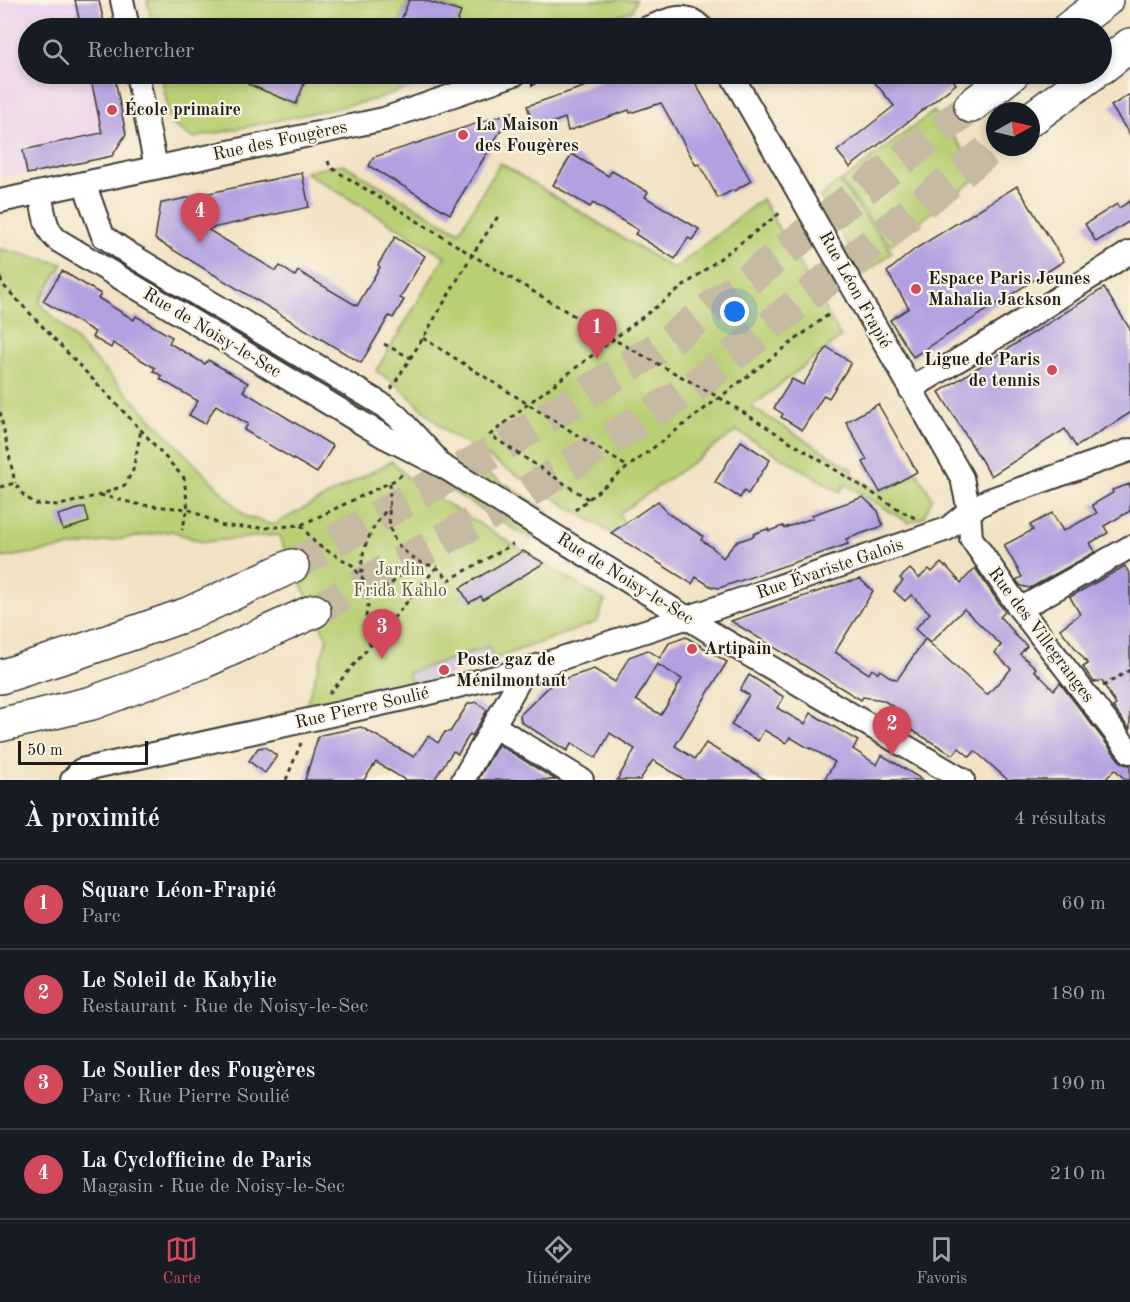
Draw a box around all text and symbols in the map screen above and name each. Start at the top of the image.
search box [18,18,1112,84]
icon: search [39,35,72,68]
text: Rechercher [87,40,194,62]
place label: École primaire [124,97,241,119]
north arrow [986,102,1040,156]
marker: École primaire [105,103,119,117]
place label: La Maison des Fougères [475,116,579,155]
street label: Rue des Fougères [211,118,349,164]
marker: La Maison des Fougères [456,128,470,142]
pin: 4 [180,194,220,243]
street label: Rue Léon Frapié [815,228,895,352]
place label: Espace Paris Jeunes Mahalia Jackson [928,270,1091,309]
marker: Espace Paris Jeunes Mahalia Jackson [909,282,923,296]
street label: Rue de Noisy-le-Sec [140,285,284,381]
your location [720,297,749,326]
pin: 1 [578,310,616,359]
place label: Ligue de Paris de tennis [924,351,1040,390]
marker: Ligue de Paris de tennis [1045,363,1059,377]
street label: Rue de Noisy-le-Sec [554,530,697,628]
street label: Rue Évariste Galois [753,532,906,603]
park label: Jardin Frida Kahlo [353,561,447,600]
street label: Rue des Villegranges [985,564,1098,706]
pin: 3 [362,610,401,659]
place label: Artipain [704,640,772,658]
marker: Artipain [685,642,699,656]
place label: Poste gaz de Ménilmontant [456,651,568,690]
marker: Poste gaz de Ménilmontant [437,663,451,677]
street label: Rue Pierre Soulié [293,684,431,732]
pin: 2 [872,706,912,756]
scale bar [18,738,148,766]
text: 50 m [27,743,63,759]
text: À proximité [24,806,160,832]
text: 4 résultats [1014,809,1106,829]
text: Square Léon-Frapié [81,880,276,902]
text: 1 [38,894,49,914]
text: 60 m [1061,894,1106,914]
text: Parc [81,907,121,927]
text: Le Soleil de Kabylie [81,970,277,992]
text: 2 [38,984,49,1004]
text: 180 m [1050,984,1106,1004]
text: Restaurant · Rue de Noisy-le-Sec [81,997,368,1017]
text: Le Soulier des Fougères [81,1060,315,1082]
text: 3 [38,1074,49,1094]
text: 190 m [1050,1074,1106,1094]
text: Parc · Rue Pierre Soulié [81,1087,290,1107]
text: La Cyclofficine de Paris [81,1150,311,1172]
text: 4 [38,1164,49,1184]
text: 210 m [1050,1164,1106,1184]
text: Magasin · Rue de Noisy-le-Sec [81,1177,345,1197]
tab: Carte [163,1233,201,1289]
tab: Itinéraire [526,1233,591,1289]
tab: Favoris [917,1233,967,1289]

